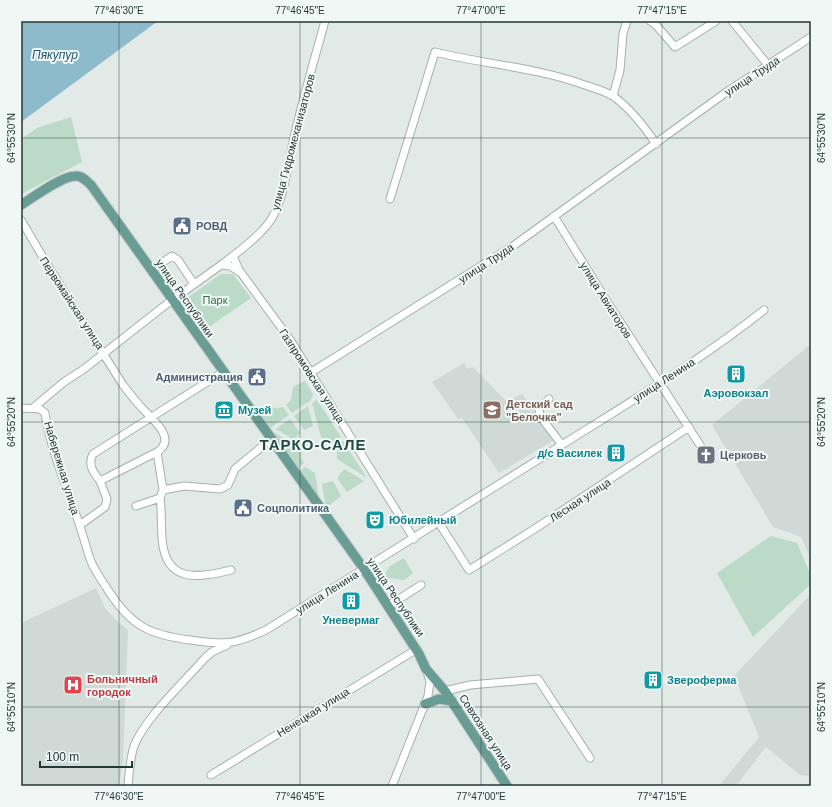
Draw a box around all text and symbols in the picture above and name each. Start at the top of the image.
text: 77°46'30"E [94,5,144,16]
text: 77°46'45"E [275,5,325,16]
text: 77°47'00"E [456,5,506,16]
text: 77°47'15"E [637,5,687,16]
water label: Пякупур [32,48,78,62]
street label: улица Труда [722,53,782,98]
street label: улица Гидромеханизаторов [269,72,317,211]
text: 64°55'30"N [6,113,17,163]
text: 64°55'30"N [816,113,827,163]
public building icon: РОВД [171,215,193,237]
place label: РОВД [196,220,228,232]
street label: улица Труда [456,240,516,285]
street label: Первомайская улица [38,255,107,352]
street label: улица Республики [154,257,216,339]
street label: улица Авиаторов [578,260,634,340]
park label: Парк [203,294,228,306]
street label: Газпромовская улица [277,327,347,426]
street label: улица Ленина [631,355,698,404]
building icon: Аэровокзал [725,363,747,385]
public building icon: Администрация [246,366,268,388]
place label: Администрация [155,371,243,383]
place label: Аэровокзал [704,387,768,399]
text: 64°55'20"N [6,397,17,447]
text: 64°55'20"N [816,397,827,447]
place label: Детский сад "Белочка" [506,398,573,423]
museum icon: Музей [213,399,235,421]
school or university icon: Детский сад "Белочка" [481,399,503,421]
place label: Музей [238,404,271,416]
street label: Набережная улица [42,420,82,517]
district label: ТАРКО-САЛЕ [260,436,366,453]
building icon: д/с Василек [605,442,627,464]
church icon: Церковь [695,444,717,466]
place label: д/с Василек [537,447,602,459]
place label: Церковь [720,449,767,461]
street label: Лесная улица [547,475,613,524]
public building icon: Соцполитика [232,497,254,519]
place label: Соцполитика [257,502,330,514]
theatre icon: Юбилейный [364,509,386,531]
place label: Юбилейный [389,514,456,526]
street label: улица Республики [365,555,427,639]
street label: улица Ленина [294,568,361,616]
building icon: Уневермаг [340,590,362,612]
place label: Уневермаг [322,614,380,626]
building icon: Звероферма [642,669,664,691]
place label: Больничный городок [87,673,158,698]
hospital icon: Больничный городок [62,674,84,696]
place label: Звероферма [667,674,737,686]
text: 64°55'10"N [6,682,17,732]
text: 64°55'10"N [816,682,827,732]
street label: Ненецкая улица [275,684,352,739]
street label: Совхозная улица [457,692,515,773]
scale bar [40,743,132,769]
text: 100 m [46,750,79,764]
text: 77°46'30"E [94,791,144,802]
text: 77°46'45"E [275,791,325,802]
text: 77°47'00"E [456,791,506,802]
text: 77°47'15"E [637,791,687,802]

